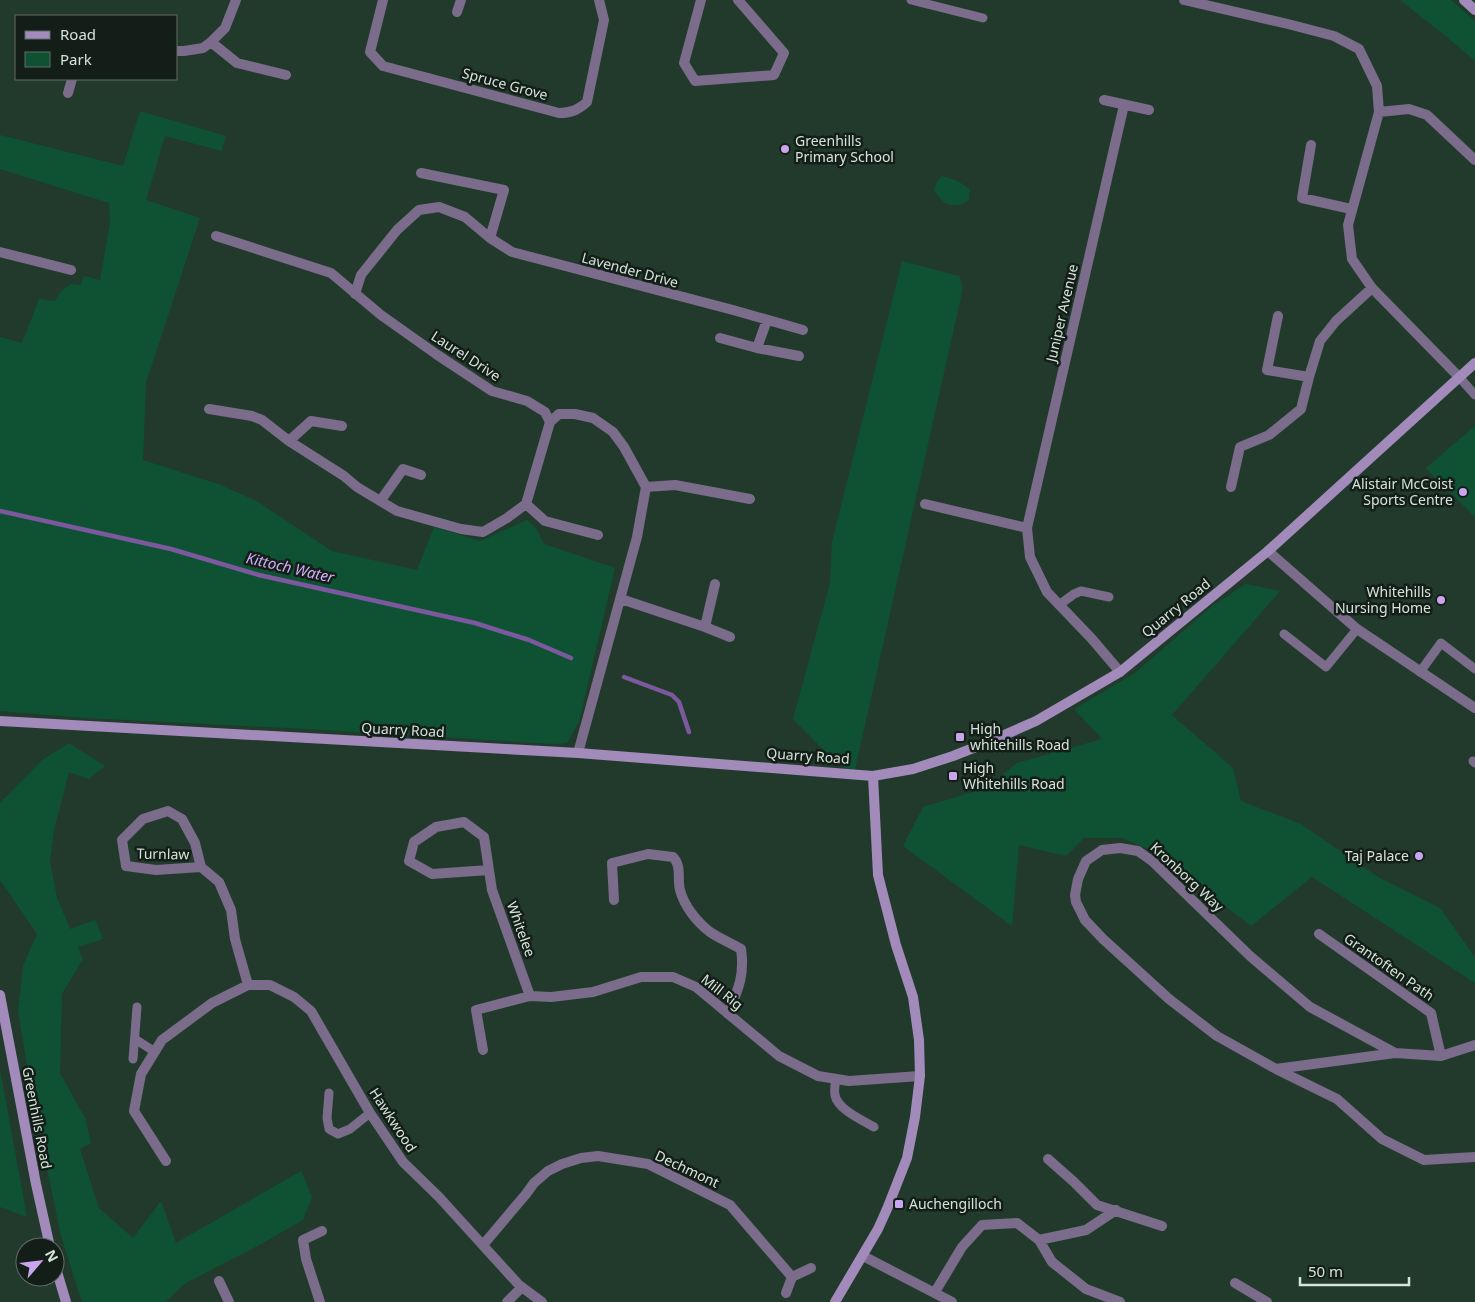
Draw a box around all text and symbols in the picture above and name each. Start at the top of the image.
legend [15,15,178,80]
text: Road [60,24,96,44]
text: Park [60,49,92,69]
street label: Spruce Grove [460,63,550,104]
place label: Greenhills Primary School [795,131,894,166]
marker: Greenhills Primary School [779,143,791,155]
street label: Lavender Drive [580,247,681,292]
street label: Juniper Avenue [1041,262,1082,366]
street label: Laurel Drive [428,326,505,385]
place label: Alistair McCoist Sports Centre [1352,474,1453,509]
marker: Alistair McCoist Sports Centre [1457,486,1469,498]
water label: Kittoch Water [244,547,337,587]
street label: Quarry Road [1137,574,1214,641]
place label: Whitehills Nursing Home [1335,582,1431,617]
marker: Whitehills Nursing Home [1435,594,1447,606]
street label: Quarry Road [361,718,445,741]
place label: High whitehills Road [970,719,1070,754]
marker: High whitehills Road [954,731,966,743]
street label: Quarry Road [766,743,850,768]
place label: High Whitehills Road [963,758,1065,793]
marker: High Whitehills Road [947,770,959,782]
street label: Kronborg Way [1146,838,1229,916]
street label: Turnlaw [137,844,189,863]
place label: Taj Palace [1345,846,1409,865]
marker: Taj Palace [1413,850,1425,862]
street label: Whitelee [503,898,540,959]
street label: Grantoften Path [1340,928,1438,1005]
street label: Mill Rig [698,969,747,1014]
street label: Greenhills Road [18,1065,57,1171]
street label: Hawkwood [366,1084,421,1156]
street label: Dechmont [652,1145,722,1192]
place label: Auchengilloch [909,1194,1002,1213]
marker: Auchengilloch [893,1198,905,1210]
north arrow [15,1237,65,1287]
text: N [41,1246,63,1265]
scale bar [1300,1254,1409,1286]
text: 50 m [1308,1261,1343,1281]

